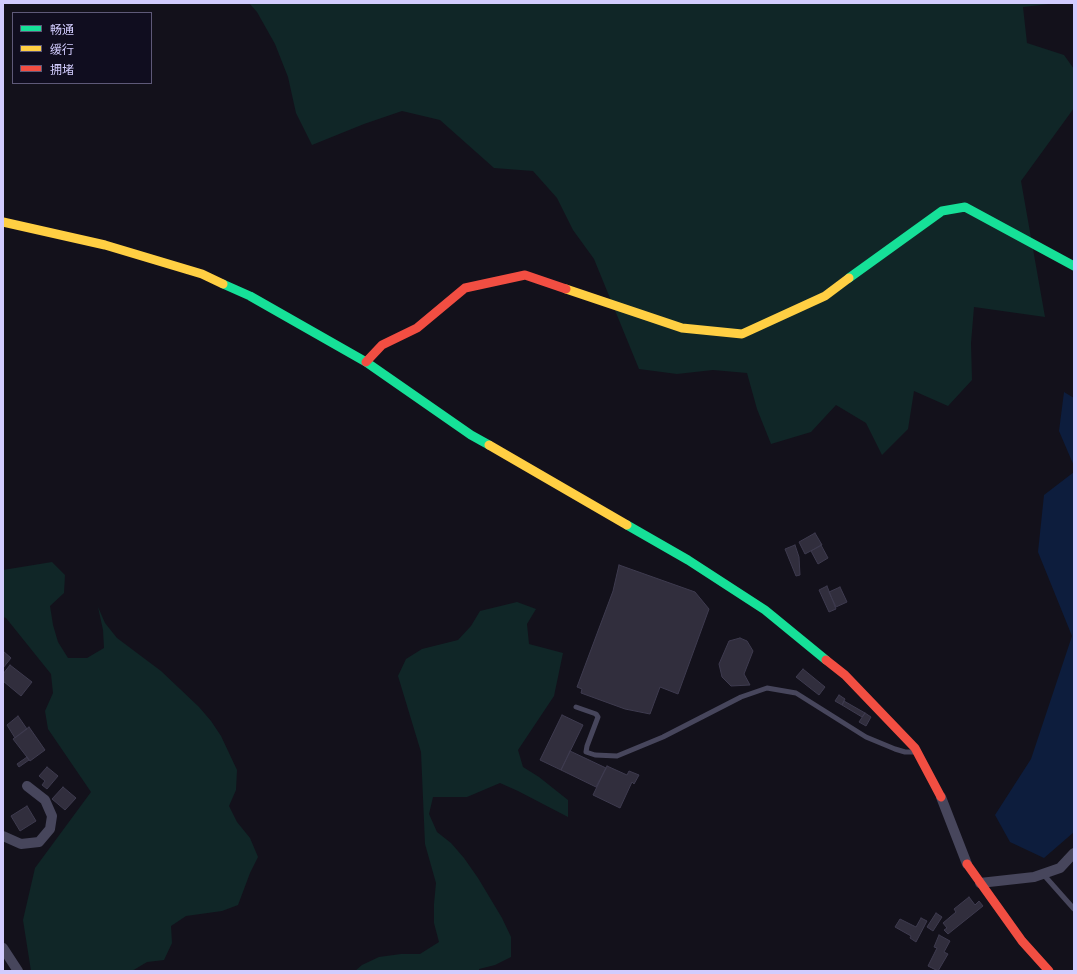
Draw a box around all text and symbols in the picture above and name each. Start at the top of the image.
legend [12,12,152,84]
text: 畅通 [50,22,74,37]
text: 缓行 [50,42,74,57]
text: 拥堵 [50,62,74,77]

